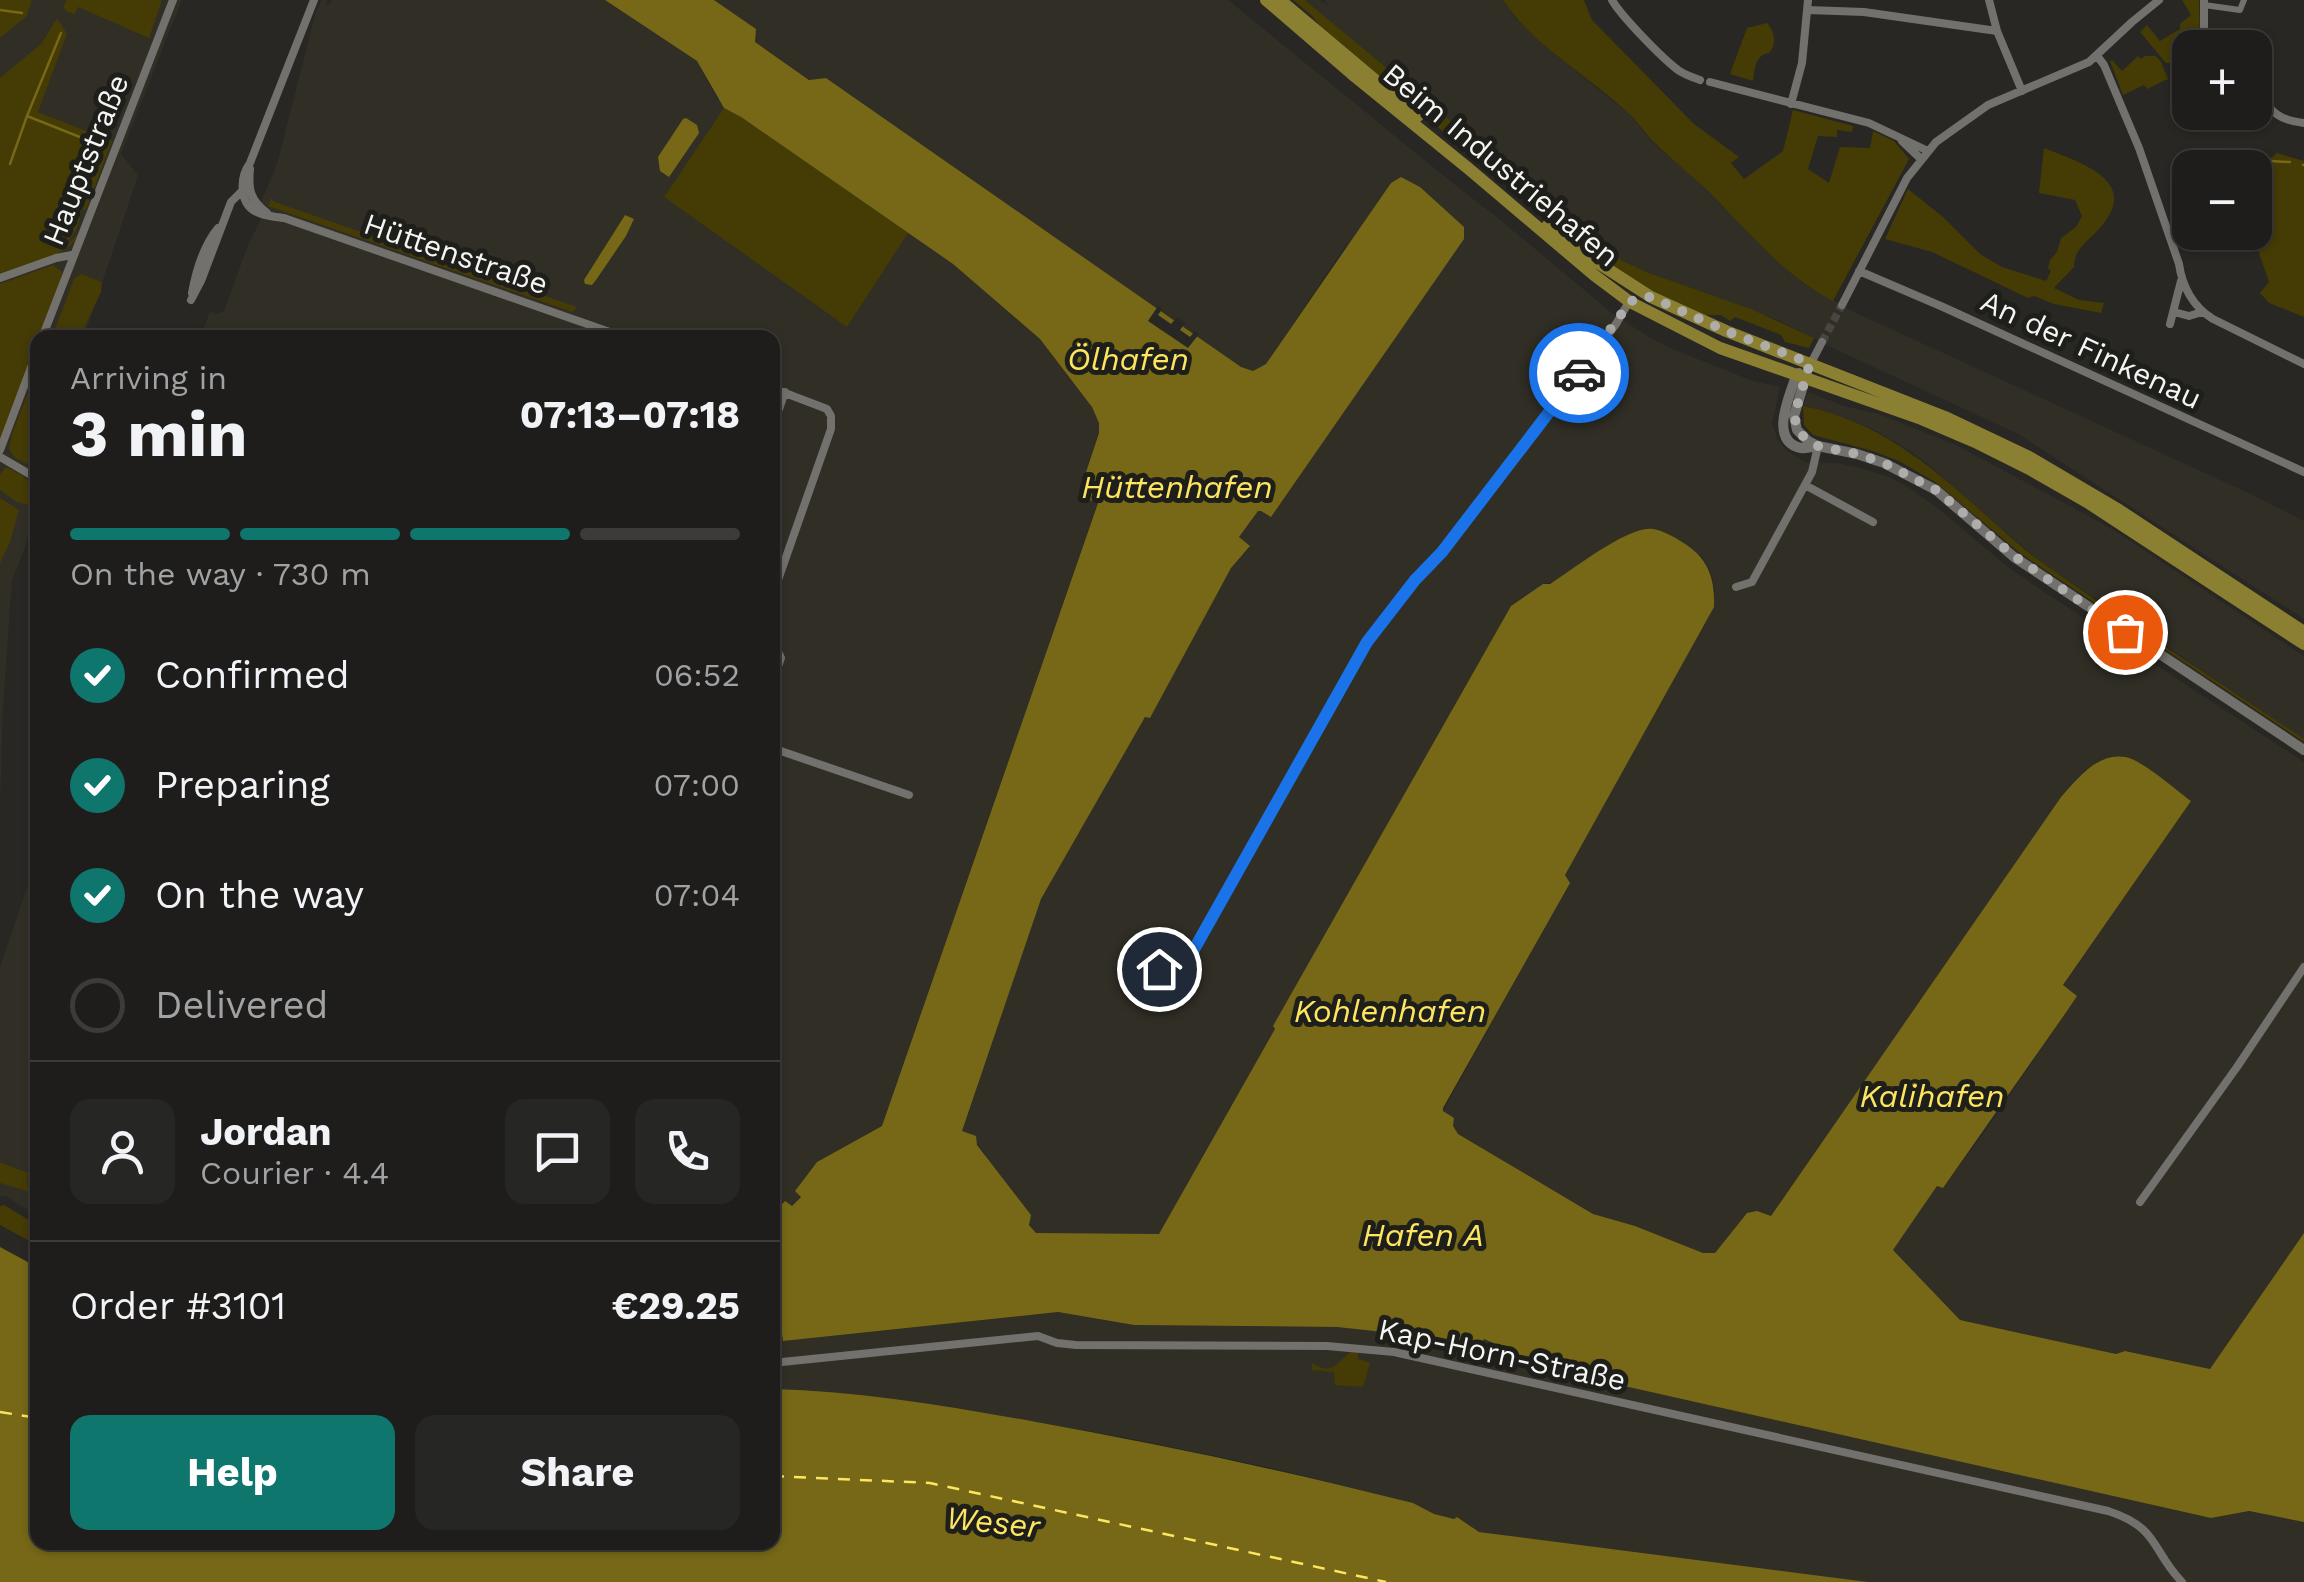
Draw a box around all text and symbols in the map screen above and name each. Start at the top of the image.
map controls [2172,30,2272,250]
button: + [2172,30,2272,130]
street label: Beim Industriehafen [1376,56,1626,273]
street label: Hauptstraße [35,69,136,250]
button: − [2172,150,2272,250]
street label: Hüttenstraße [360,206,553,301]
street label: An der Finkenau [1975,283,2207,416]
courier [1529,323,1629,423]
water label: Ölhafen [1067,340,1189,378]
icon: car [1552,346,1607,401]
text: Arriving in [70,359,227,397]
text: 07:13–07:18 [520,393,740,437]
text: 3 min [70,396,248,472]
water label: Hüttenhafen [1081,468,1273,506]
text: On the way · 730 m [70,555,371,593]
pin [2083,590,2168,675]
icon: bag [2098,605,2153,660]
icon: check [70,648,125,703]
text: Confirmed [155,653,350,697]
text: 06:52 [654,656,740,694]
icon: check [70,758,125,813]
text: Preparing [155,763,330,807]
text: 07:00 [654,766,740,804]
icon: check [70,868,125,923]
text: On the way [155,873,364,917]
text: 07:04 [654,876,740,914]
pin [1117,927,1202,1012]
icon: home [1132,942,1187,997]
text: Delivered [155,983,328,1027]
water label: Kohlenhafen [1294,992,1486,1030]
water label: Kalihafen [1859,1077,2005,1115]
button: person [70,1099,175,1204]
button: chat [505,1099,610,1204]
button: phone [635,1099,740,1204]
text: Jordan [200,1110,332,1154]
text: Courier · 4.4 [200,1154,389,1192]
water label: Hafen A [1362,1216,1484,1254]
text: Order #3101 [70,1284,286,1328]
text: €29.25 [612,1284,740,1328]
street label: Kap-Horn-Straße [1375,1311,1629,1398]
button: Help [70,1415,395,1530]
button: Share [415,1415,740,1530]
water label: Weser [944,1498,1043,1546]

